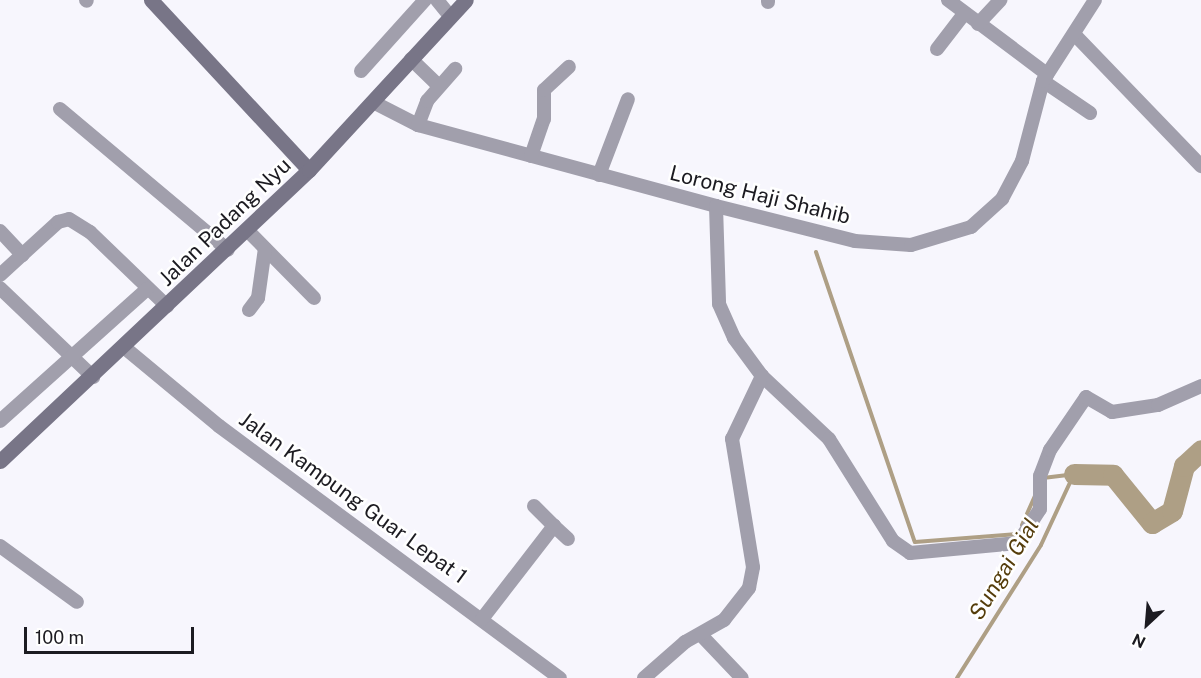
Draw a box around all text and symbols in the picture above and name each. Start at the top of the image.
street label: Jalan Padang Nyu [154,153,296,291]
street label: Lorong Haji Shahib [667,160,853,230]
street label: Jalan Kampung Guar Lepat 1 [234,407,472,589]
water label: Sungai Gial [963,514,1045,624]
north arrow [1117,594,1177,654]
scale bar [27,615,196,653]
text: 100 m [35,627,84,648]
text: N [1129,629,1149,652]

